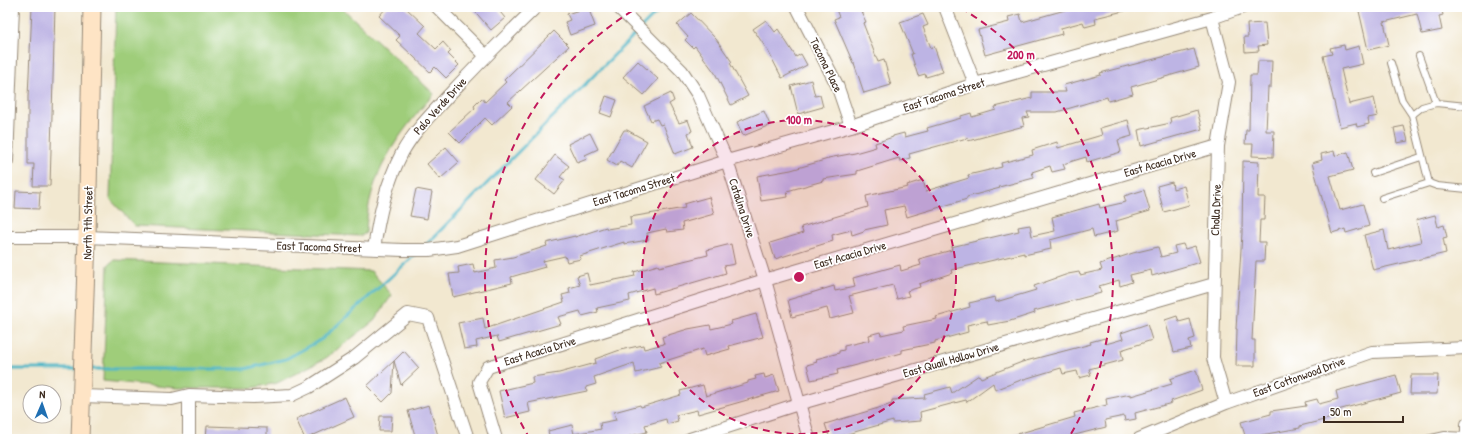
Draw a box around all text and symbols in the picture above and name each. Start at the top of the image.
street label: Tacoma Place [806,35,847,95]
text: 200 m [1007,46,1035,63]
street label: Palo Verde Drive [409,73,470,138]
street label: East Tacoma Street [901,73,988,116]
text: 100 m [786,111,812,128]
street label: East Acacia Drive [1122,144,1198,181]
street label: East Tacoma Street [591,169,678,210]
street label: Catalina Drive [725,176,760,240]
street label: Cholla Drive [1206,184,1225,236]
street label: North 7th Street [78,185,97,260]
street label: East Acacia Drive [812,236,888,273]
street label: East Tacoma Street [276,237,363,257]
centre of rings [792,270,806,284]
street label: East Acacia Drive [502,331,578,369]
street label: East Quail Hollow Drive [901,338,1001,381]
street label: East Cottonwood Drive [1250,352,1347,401]
north arrow [22,384,62,424]
text: N [39,387,46,401]
scale bar [1324,398,1403,424]
text: 50 m [1330,403,1351,420]

